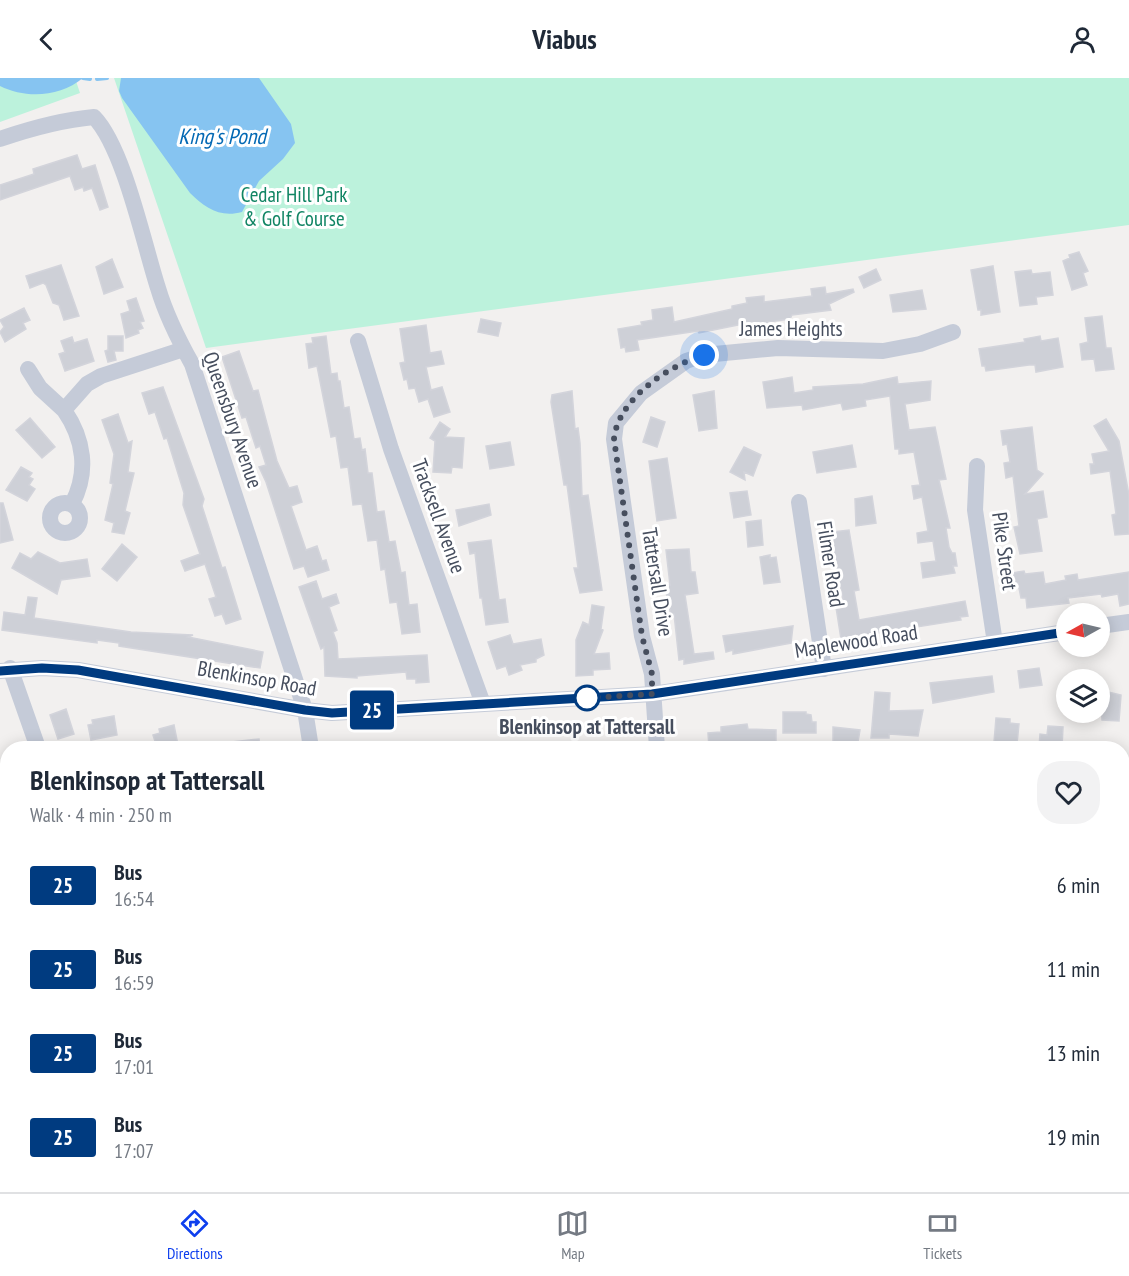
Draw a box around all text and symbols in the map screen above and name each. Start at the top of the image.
text: Viabus [532,22,597,56]
icon: back [30,23,63,56]
icon: person [1066,23,1099,56]
water label: King's Pond [178,122,269,150]
park label: Cedar Hill Park & Golf Course [241,181,347,232]
street label: James Heights [738,315,843,342]
your location [689,340,719,370]
street label: Queensbury Avenue [197,348,269,492]
street label: Tracksell Avenue [406,455,472,577]
street label: Pike Street [986,510,1024,592]
street label: Filmer Road [811,519,851,609]
street label: Tattersall Drive [636,526,680,638]
north arrow [1056,603,1110,657]
map controls [1056,603,1110,723]
street label: Maplewood Road [793,618,919,664]
street label: Blenkinsop Road [195,654,319,702]
button: layers [1056,669,1110,723]
marker: Blenkinsop at Tattersall [574,685,600,711]
line badge: 25 [345,690,399,730]
text: 25 [362,697,382,724]
place label: Blenkinsop at Tattersall [499,713,676,740]
text: Blenkinsop at Tattersall [30,761,264,798]
button: heart [1037,761,1100,824]
text: Walk · 4 min · 250 m [30,802,172,828]
text: Bus [114,858,142,886]
text: 6 min [1057,871,1100,899]
text: 25 [53,872,73,899]
text: 16:54 [114,886,154,912]
text: Bus [114,942,142,970]
text: 11 min [1047,955,1100,983]
text: 25 [53,956,73,983]
text: 16:59 [114,970,154,996]
text: Bus [114,1026,142,1054]
text: 13 min [1047,1039,1100,1067]
text: 25 [53,1040,73,1067]
text: 17:01 [114,1054,154,1080]
text: Bus [114,1110,142,1138]
text: 19 min [1047,1123,1100,1151]
text: 25 [53,1124,73,1151]
text: 17:07 [114,1138,154,1164]
tab: Directions [167,1207,223,1263]
tab: Map [556,1207,589,1263]
tab: Tickets [923,1207,962,1263]

